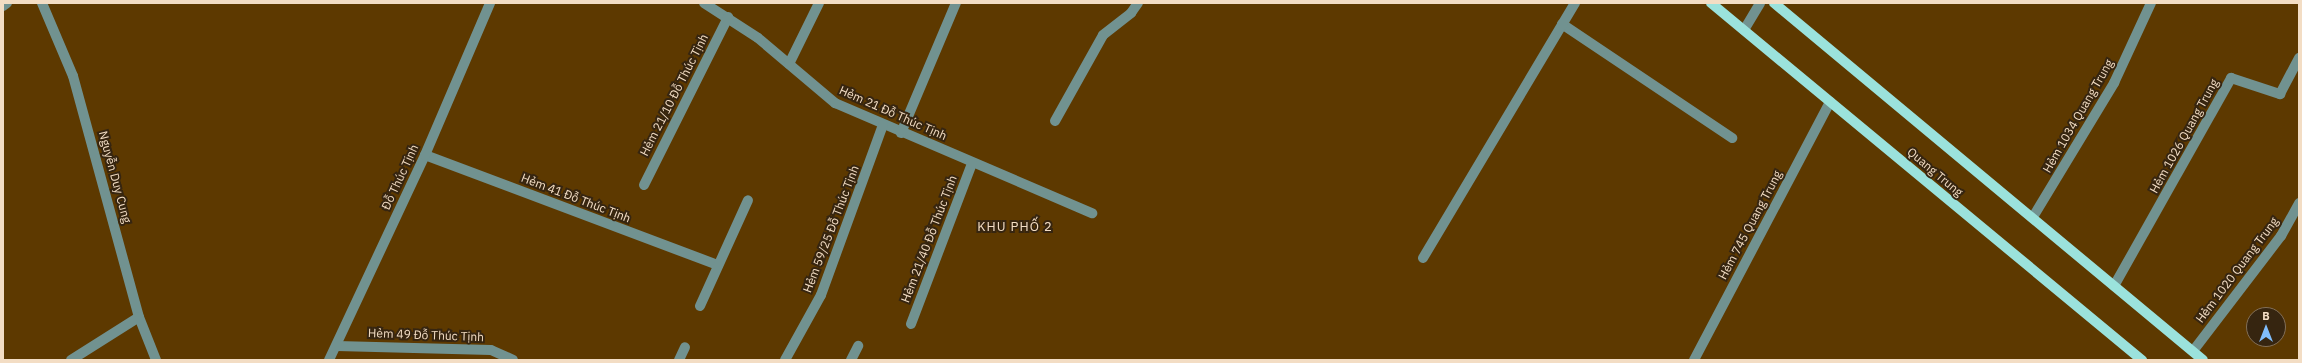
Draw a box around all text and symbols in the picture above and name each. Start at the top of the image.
street label: Hẻm 21/10 Đỗ Thúc Tịnh [637,32,711,158]
street label: Hẻm 1034 Quang Trung [2040,57,2116,175]
street label: Hẻm 1026 Quang Trung [2147,76,2221,196]
street label: Hẻm 21 Đỗ Thúc Tịnh [837,83,949,143]
street label: Nguyễn Duy Cung [96,129,134,225]
street label: Đỗ Thúc Tịnh [379,142,421,212]
street label: Quang Trung [1904,145,1966,199]
street label: Hẻm 59/25 Đỗ Thúc Tịnh [800,163,862,295]
street label: Hẻm 745 Quang Trung [1715,168,1785,282]
street label: Hẻm 41 Đỗ Thúc Tịnh [519,170,633,226]
street label: Hẻm 21/40 Đỗ Thúc Tịnh [898,173,960,305]
street label: Hẻm 1020 Quang Trung [2193,214,2281,326]
district label: KHU PHỐ 2 [977,219,1053,235]
north arrow [2246,307,2286,347]
text: B [2262,309,2270,323]
street label: Hẻm 49 Đỗ Thúc Tịnh [368,326,484,344]

